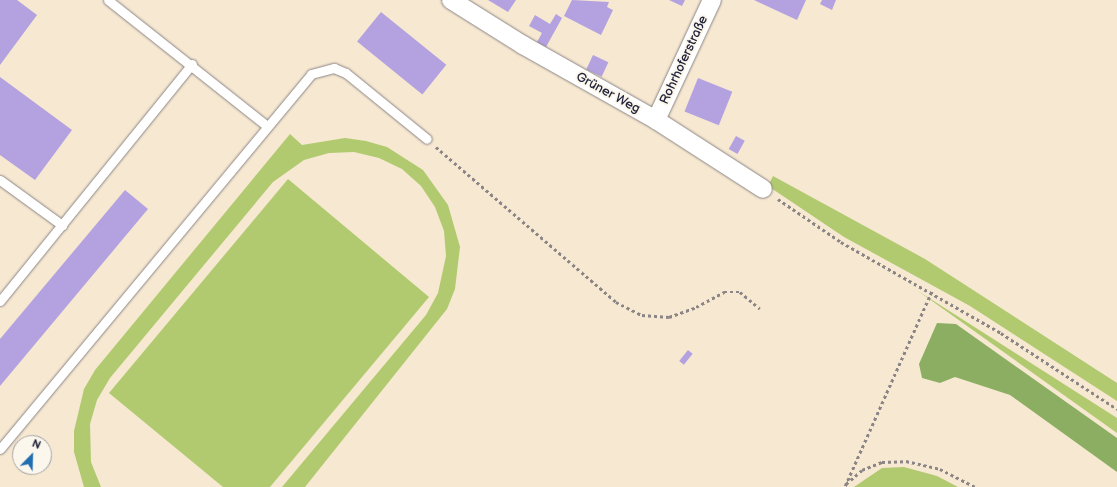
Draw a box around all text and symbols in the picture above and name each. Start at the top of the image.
street label: Rohrhoferstraße [657,13,711,107]
street label: Grüner Weg [573,69,643,117]
north arrow [12,435,52,475]
text: N [30,437,43,452]

